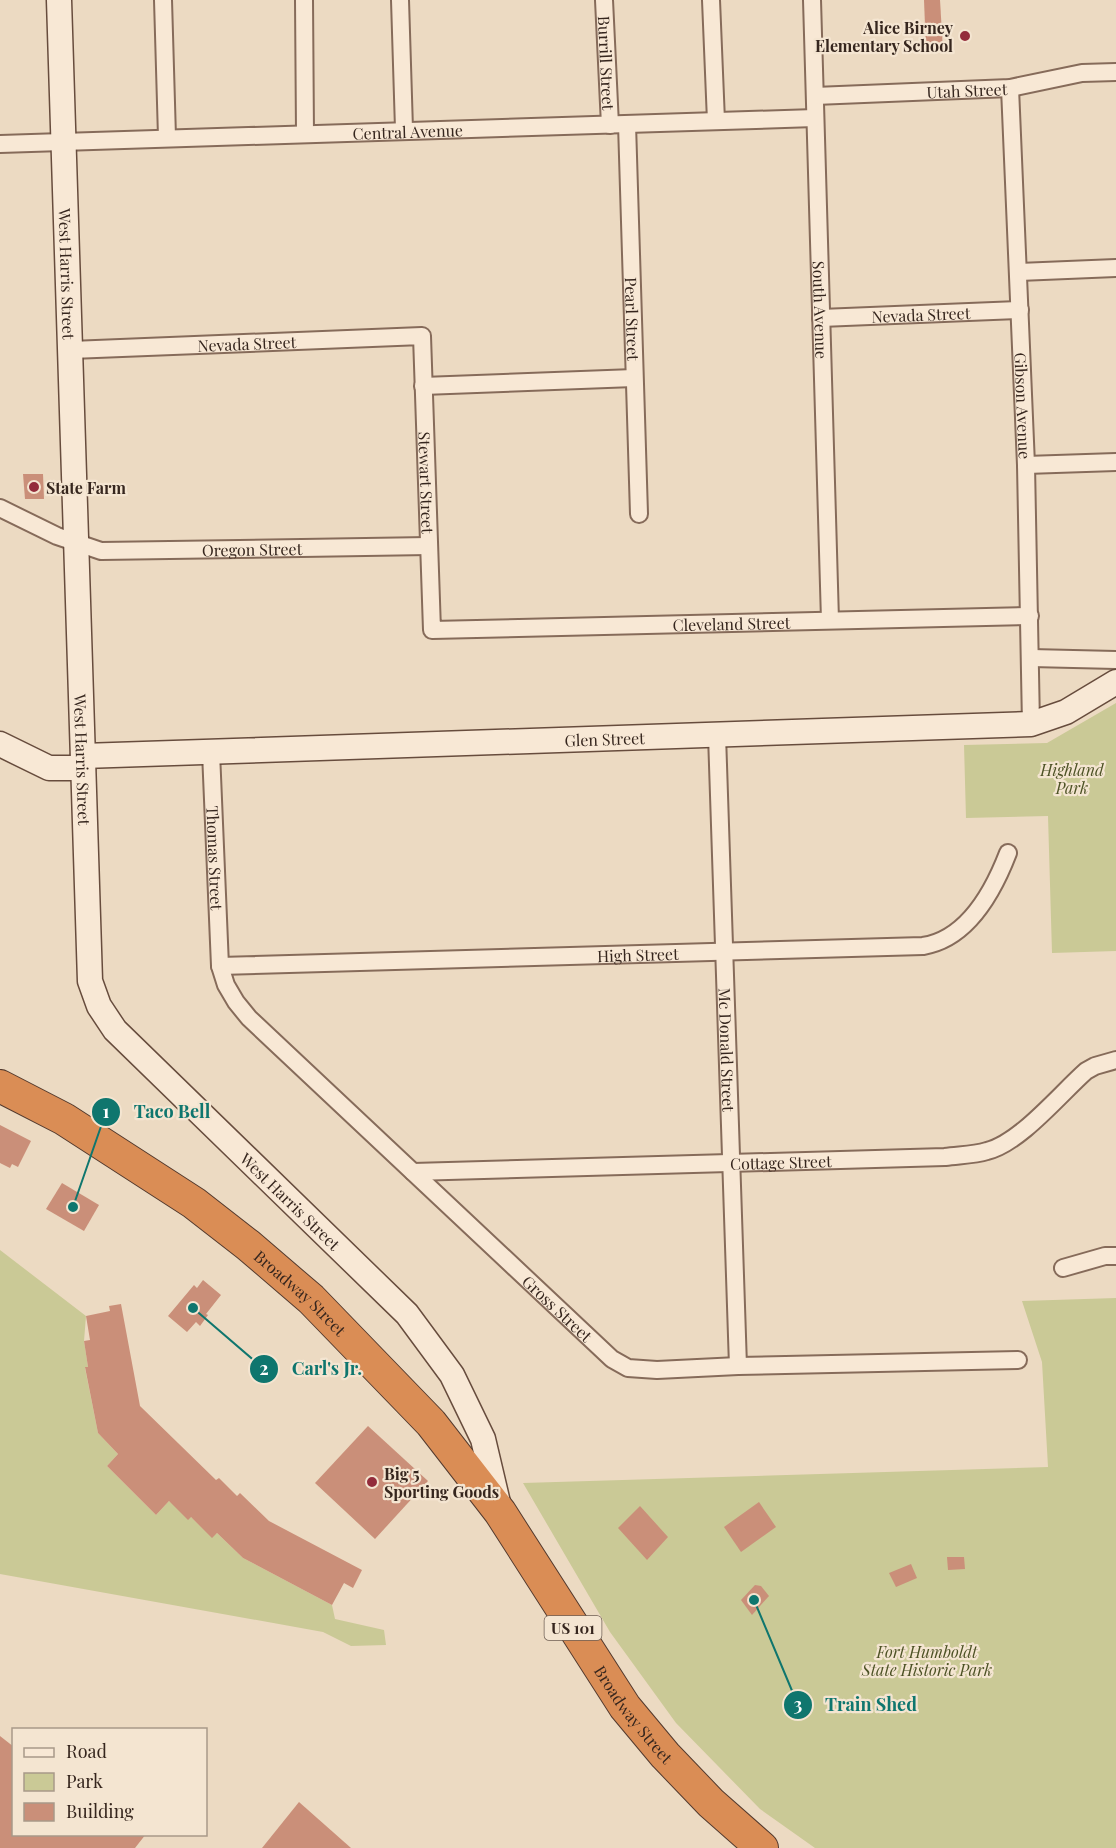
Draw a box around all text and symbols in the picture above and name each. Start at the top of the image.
street label: Burrill Street [594,15,620,111]
place label: Alice Birney Elementary School [815,17,954,56]
marker: Alice Birney Elementary School [958,29,972,43]
street label: Utah Street [926,78,1008,102]
street label: Central Avenue [352,119,463,143]
street label: West Harris Street [55,207,80,340]
street label: South Avenue [809,261,833,359]
street label: Pearl Street [621,277,645,361]
street label: Nevada Street [871,301,971,326]
street label: Nevada Street [197,331,297,355]
street label: Gibson Avenue [1011,352,1036,460]
street label: Stewart Street [415,431,439,534]
place label: State Farm [46,477,127,498]
marker: State Farm [27,480,41,494]
street label: Oregon Street [202,537,303,560]
street label: Cleveland Street [672,611,791,635]
street label: West Harris Street [70,693,96,826]
street label: Glen Street [564,727,645,750]
park label: Highland Park [1039,759,1105,798]
street label: Thomas Street [203,805,228,911]
street label: High Street [597,942,679,966]
street label: Mc Donald Street [715,987,740,1112]
callout: Taco Bell [91,1094,222,1130]
text: 1 [103,1099,110,1123]
text: Taco Bell [134,1099,211,1123]
street label: West Harris Street [236,1147,345,1254]
street label: Cottage Street [730,1150,832,1174]
street label: Broadway Street [250,1245,351,1340]
street label: Gross Street [518,1270,597,1346]
callout: Carl's Jr. [249,1351,374,1387]
text: 2 [259,1356,269,1380]
text: Carl's Jr. [292,1356,362,1380]
place label: Big 5 Sporting Goods [384,1463,499,1502]
marker: Big 5 Sporting Goods [365,1475,379,1489]
road number: US 101 [544,1616,602,1640]
park label: Fort Humboldt State Historic Park [861,1641,992,1680]
street label: Broadway Street [590,1661,678,1768]
callout: Train Shed [783,1687,929,1723]
text: 3 [794,1692,803,1716]
text: Train Shed [825,1692,917,1716]
legend [12,1728,207,1836]
text: Road [66,1739,107,1763]
text: Park [66,1769,103,1793]
text: Building [66,1799,134,1823]

